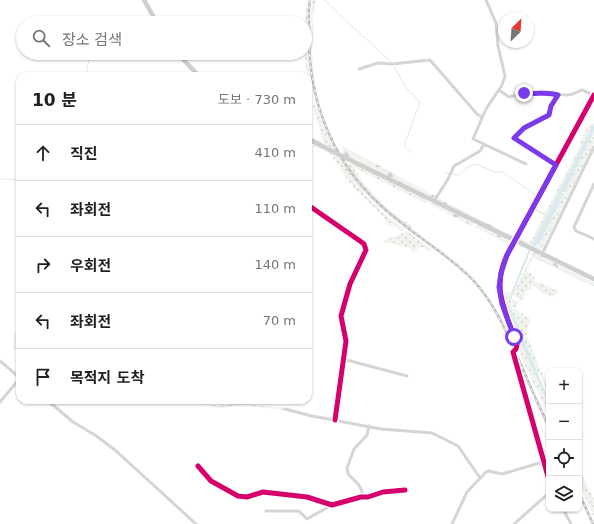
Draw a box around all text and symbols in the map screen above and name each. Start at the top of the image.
north arrow [498,12,534,48]
search box [16,16,312,60]
icon: search [30,27,52,49]
text: 장소 검색 [62,31,122,49]
route end [515,84,533,102]
text: 10 분 [32,90,77,110]
text: 도보 · 730 m [218,92,296,107]
icon: ahead [32,142,54,164]
text: 직진 [70,145,98,163]
text: 410 m [254,145,296,160]
icon: left [32,198,54,220]
text: 좌회전 [70,201,111,219]
text: 110 m [254,201,296,216]
icon: right [32,254,54,276]
text: 우회전 [70,257,111,275]
text: 140 m [254,257,296,272]
icon: left [32,310,54,332]
text: 좌회전 [70,313,111,331]
text: 70 m [263,313,296,328]
route start [505,328,523,346]
icon: arrive [32,366,54,388]
map controls [546,368,582,512]
button: + [546,368,582,404]
text: 목적지 도착 [70,369,144,387]
button: − [546,404,582,440]
button: locate [546,440,582,476]
button: layers [546,476,582,512]

